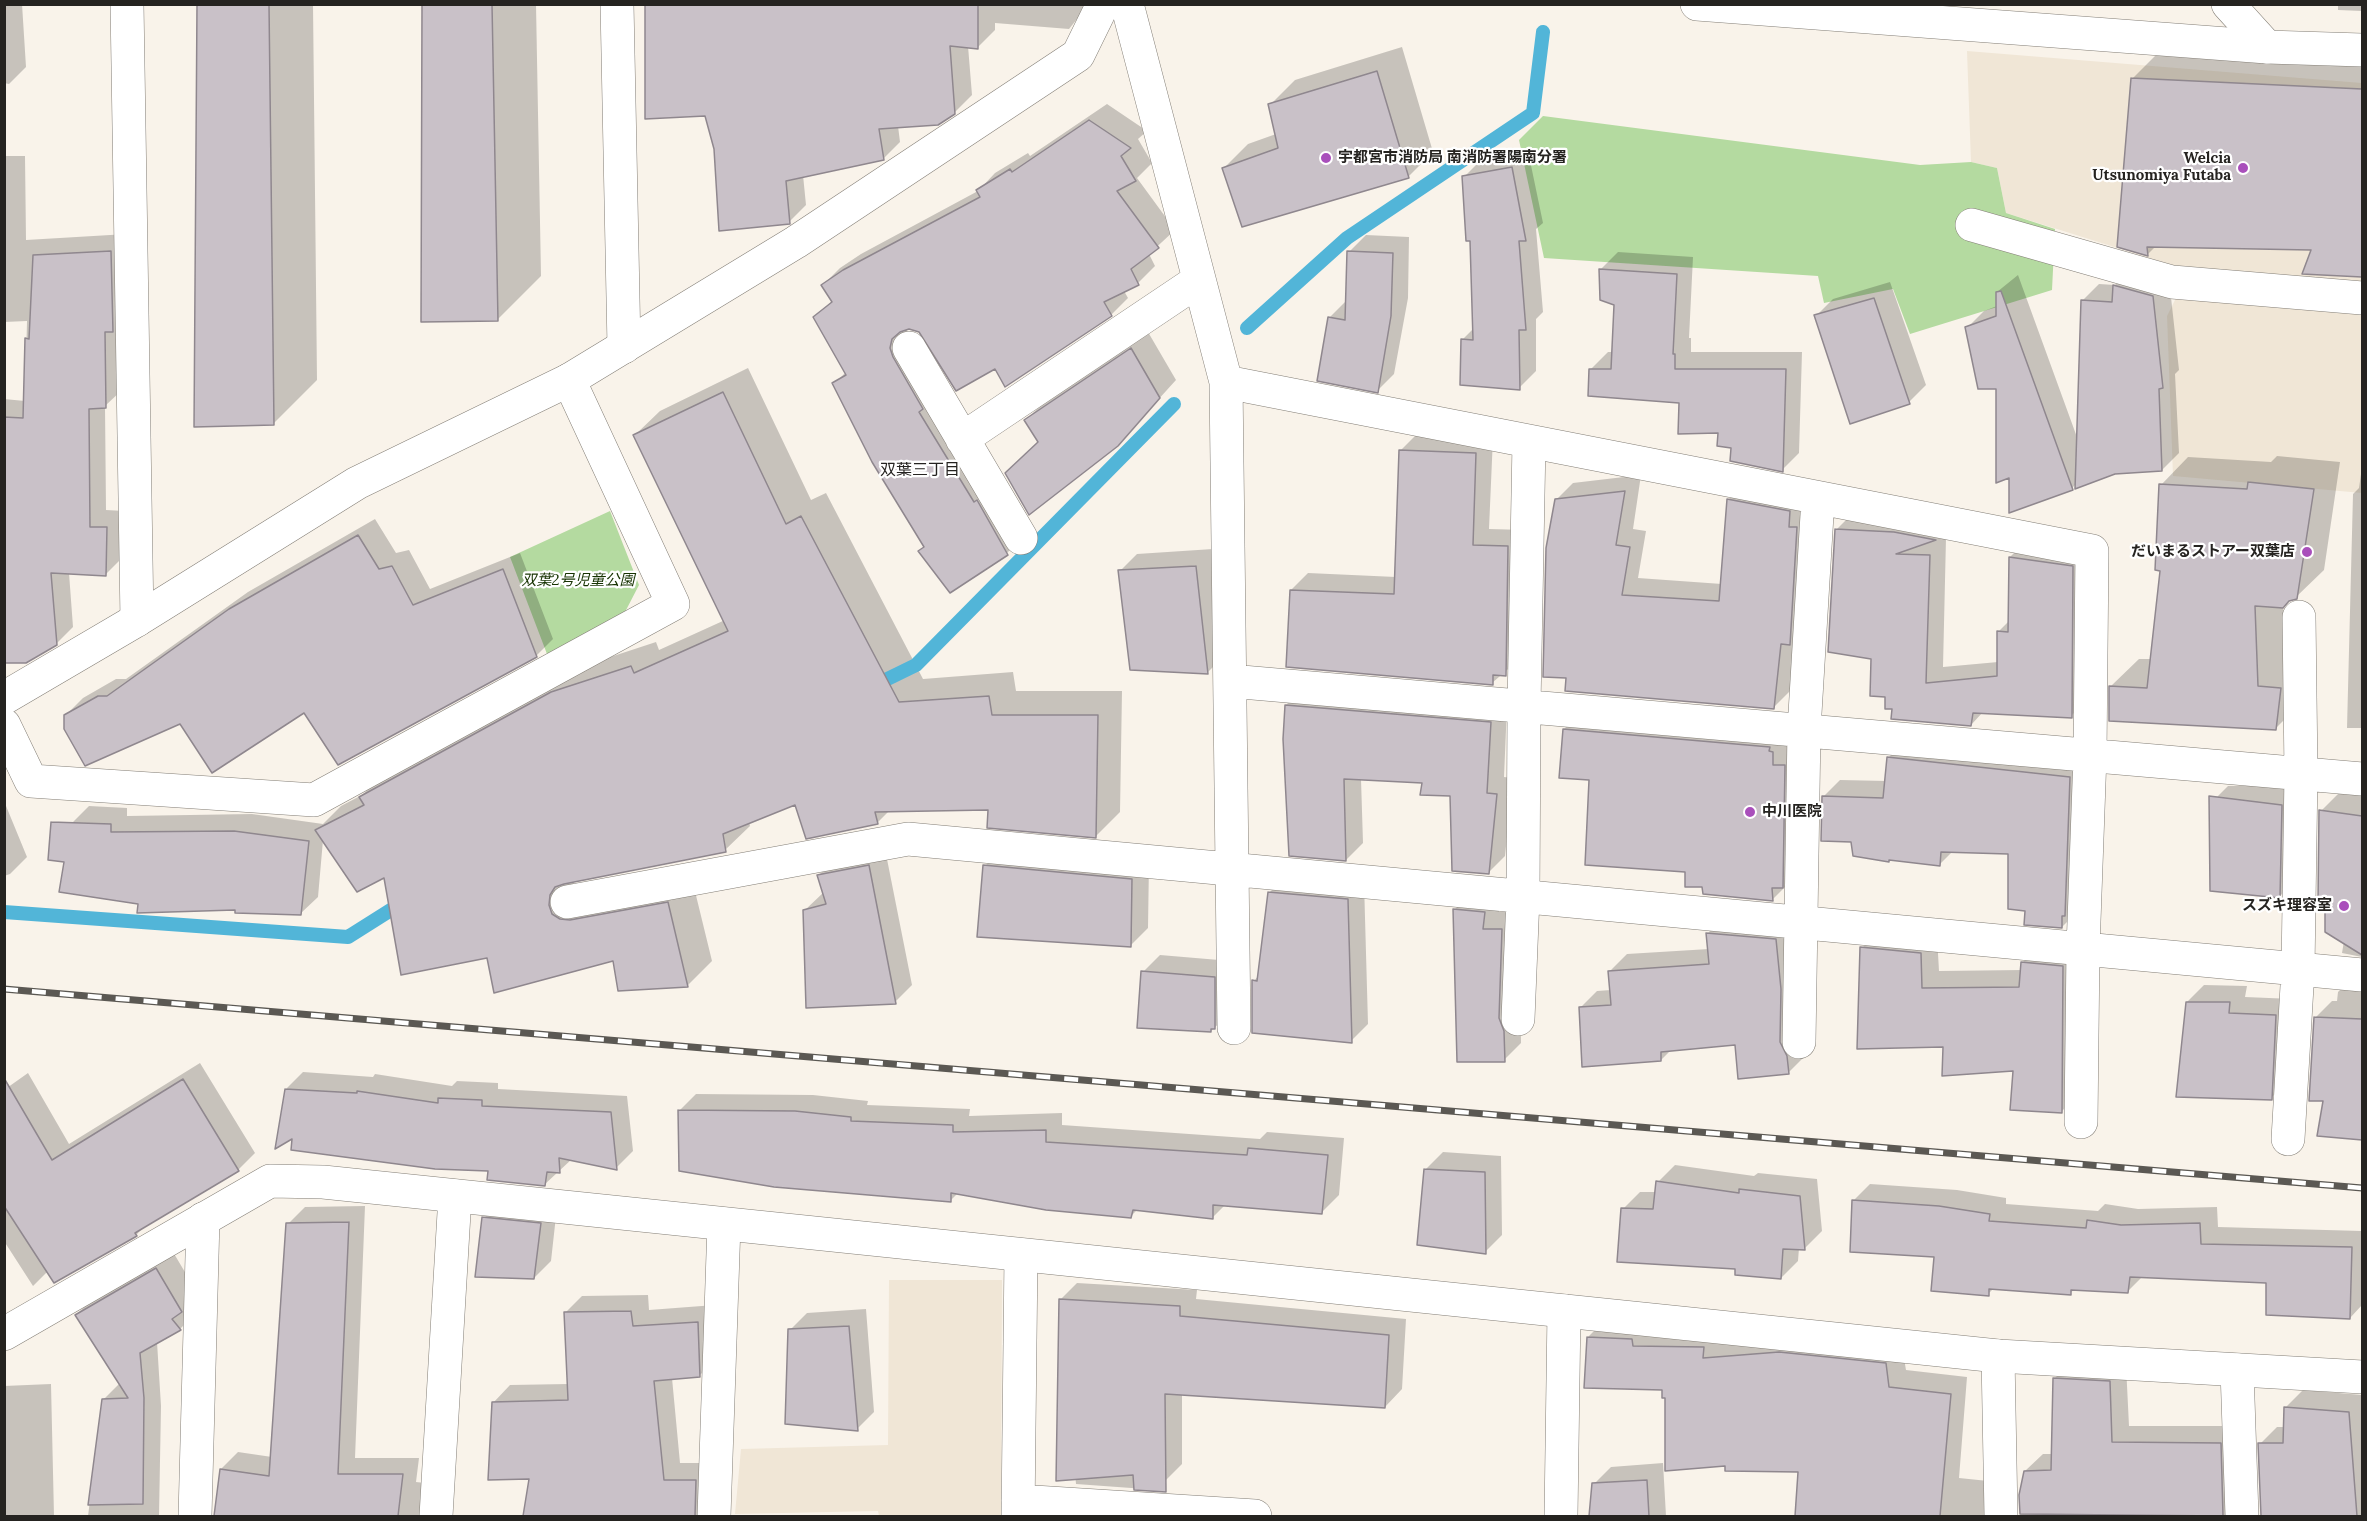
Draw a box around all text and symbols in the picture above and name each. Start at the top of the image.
place label: 宇都宮市消防局 南消防署陽南分署 [1338,149,1567,167]
place label: Welcia Utsunomiya Futaba [2092,150,2231,185]
marker: 宇都宮市消防局 南消防署陽南分署 [1319,151,1333,165]
marker: Welcia Utsunomiya Futaba [2236,161,2250,175]
district label: 双葉三丁目 [880,460,960,480]
place label: だいまるストアー双葉店 [2131,543,2295,561]
marker: だいまるストアー双葉店 [2300,545,2314,559]
park label: 双葉2号児童公園 [522,572,634,590]
place label: 中川医院 [1762,803,1822,821]
marker: 中川医院 [1743,805,1757,819]
place label: スズキ理容室 [2242,897,2332,915]
marker: スズキ理容室 [2337,899,2351,913]

